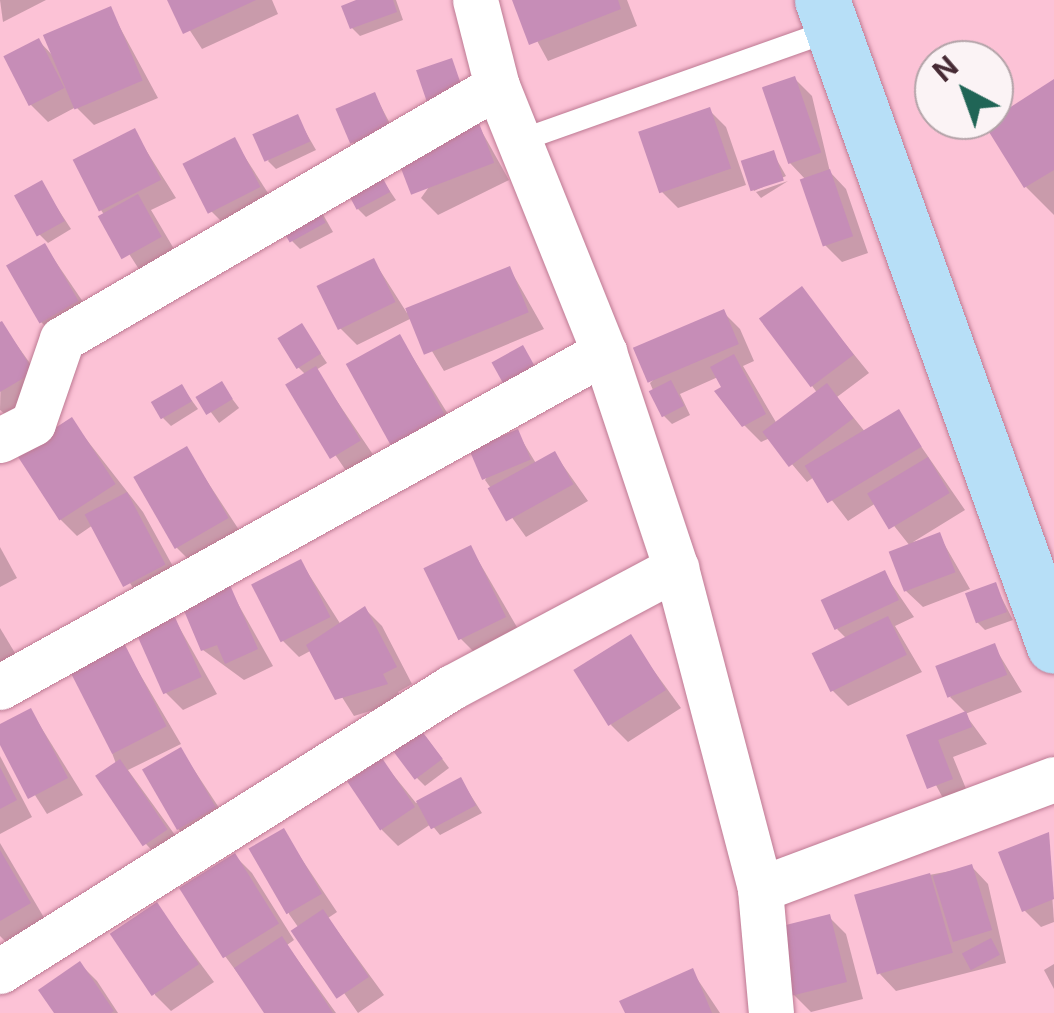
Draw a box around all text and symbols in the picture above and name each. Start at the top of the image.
north arrow [914,40,1014,140]
text: N [926,49,965,89]

